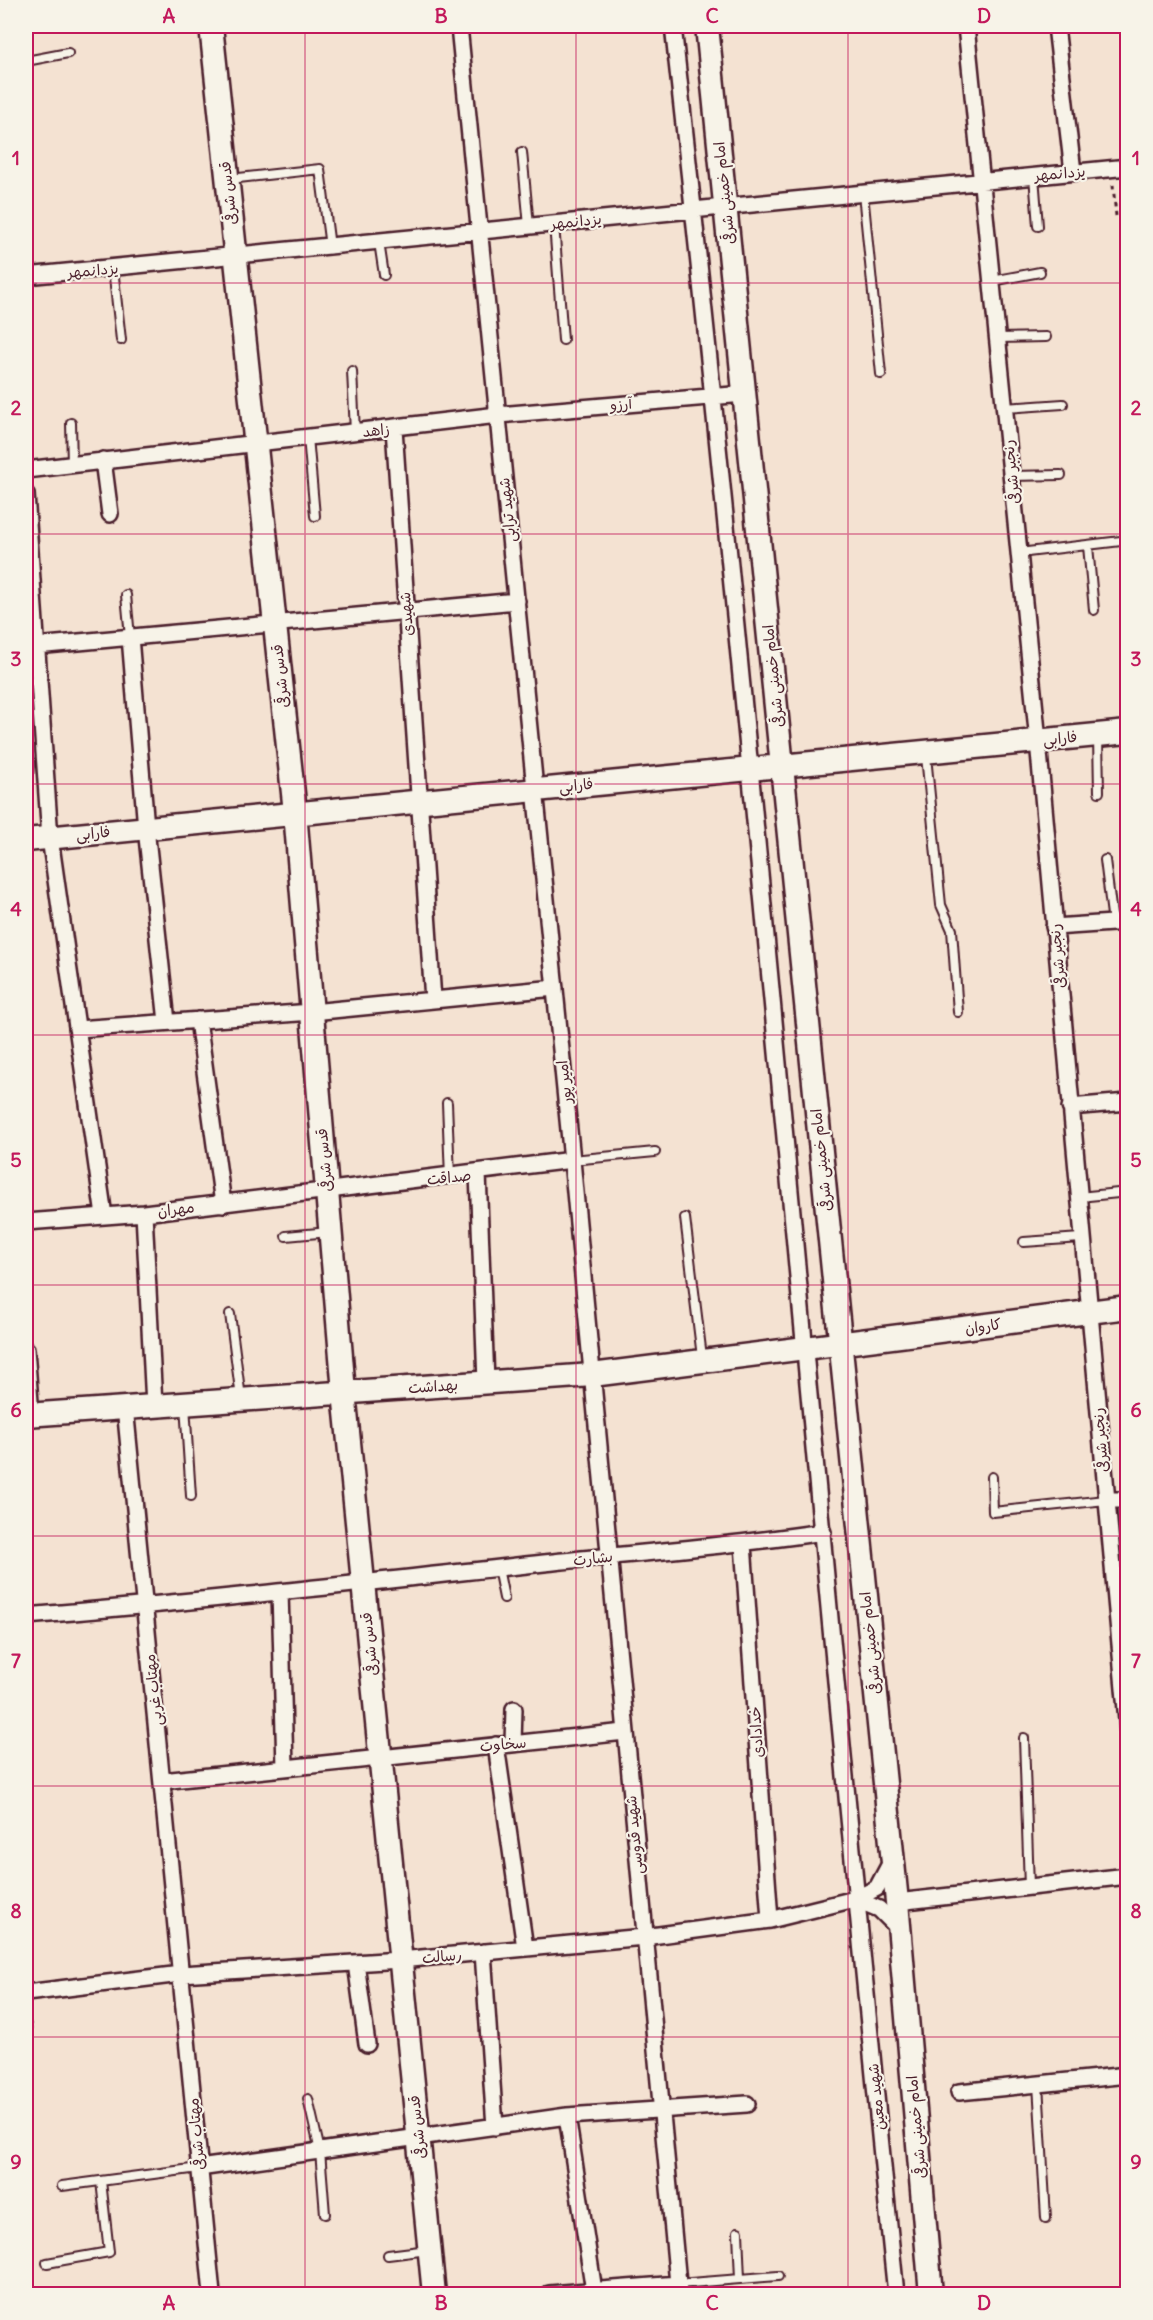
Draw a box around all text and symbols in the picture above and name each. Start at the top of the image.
text: A [163,3,176,28]
text: B [434,3,448,28]
text: C [705,3,719,28]
text: D [977,3,991,28]
street label: امام خمینی شرقی [708,140,741,245]
text: 1 [12,145,20,170]
text: 1 [1132,145,1140,170]
street label: قدس شرقی [214,160,241,226]
street label: یزدانمهر [1032,161,1086,185]
street label: یزدانمهر [548,209,602,233]
street label: یزدانمهر [65,258,119,282]
street label: آرزو [608,393,634,415]
text: 2 [11,395,22,420]
text: 2 [1131,395,1142,420]
street label: زاهد [361,419,391,441]
street label: رنجبر شرقی [997,439,1024,505]
street label: شهید ترابی [494,477,521,543]
street label: شهیدی [395,592,417,636]
street label: امام خمینی شرقی [757,623,790,728]
street label: قدس شرقی [266,643,293,709]
text: 3 [10,646,22,671]
text: 3 [1130,646,1142,671]
street label: فارابی [1042,727,1078,750]
street label: فارابی [558,774,594,797]
street label: فارابی [75,822,111,845]
text: 4 [10,896,22,921]
text: 4 [1130,896,1142,921]
street label: رنجبر شرقی [1044,923,1069,989]
street label: امیر پور [552,1059,577,1106]
street label: امام خمینی شرقی [805,1107,838,1212]
street label: قدس شرقی [311,1127,336,1193]
text: 5 [10,1147,22,1172]
text: 5 [1130,1147,1142,1172]
street label: صداقت [426,1165,472,1189]
street label: مهران [156,1197,196,1221]
street label: کاروان [964,1314,1002,1338]
street label: بهداشت [407,1375,459,1397]
text: 6 [10,1397,22,1422]
text: 6 [1130,1397,1142,1422]
street label: رنجبر شرقی [1087,1407,1112,1473]
street label: بشارت [572,1546,614,1570]
street label: امام خمینی شرقی [854,1590,887,1695]
street label: قدس شرقی [355,1611,382,1677]
text: 7 [11,1648,21,1673]
text: 7 [1131,1648,1141,1673]
street label: مهتاب غربی [140,1653,167,1727]
street label: خدادادی [745,1706,767,1758]
street label: سخاوت [479,1732,527,1756]
street label: شهید قدوسی [621,1795,648,1875]
text: 8 [10,1898,22,1923]
text: 8 [1130,1898,1142,1923]
street label: رسالت [421,1945,463,1967]
street label: شهید معین [863,2063,889,2131]
street label: امام خمینی شرقی [901,2075,932,2179]
street label: قدس شرقی [403,2094,430,2160]
street label: مهتاب شرقی [182,2097,209,2171]
text: 9 [10,2149,22,2174]
text: 9 [1130,2149,1142,2174]
text: A [163,2290,176,2315]
text: B [434,2290,448,2315]
text: C [705,2290,719,2315]
text: D [977,2290,991,2315]

